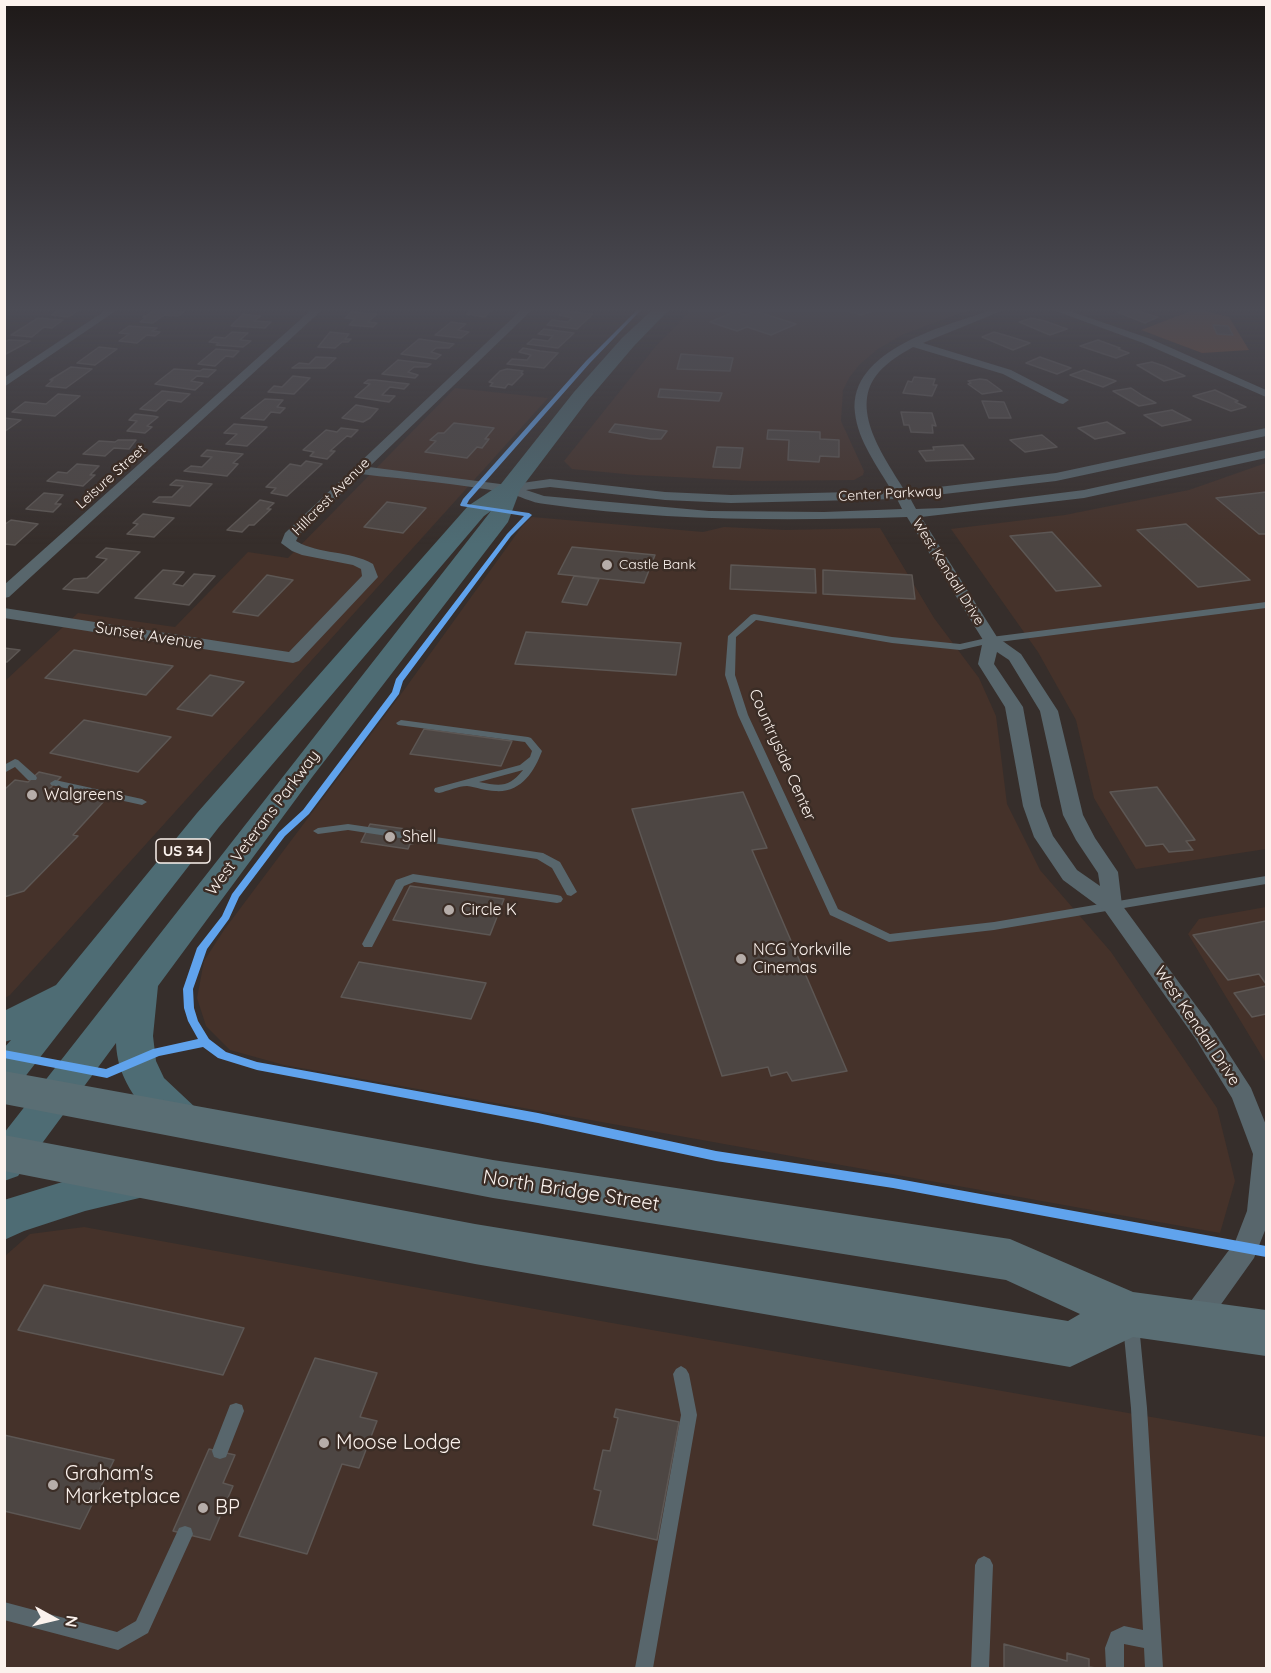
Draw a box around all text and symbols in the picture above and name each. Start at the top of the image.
street label: Leisure Street [73,441,149,513]
street label: Hillcrest Avenue [289,455,373,539]
street label: Center Parkway [838,483,942,505]
street label: West Kendall Drive [908,516,988,628]
place label: Castle Bank [619,557,696,573]
marker: Castle Bank [600,558,614,572]
street label: Sunset Avenue [94,618,204,654]
street label: Countryside Center [744,686,820,824]
street label: West Veterans Parkway [202,747,324,899]
place label: Walgreens [44,785,123,805]
marker: Walgreens [25,788,39,802]
place label: Shell [402,827,436,847]
marker: Shell [383,830,397,844]
road number: US 34 [156,839,210,863]
place label: Circle K [461,900,517,920]
marker: Circle K [442,903,456,917]
place label: NCG Yorkville Cinemas [753,940,851,978]
marker: NCG Yorkville Cinemas [734,952,748,966]
street label: West Kendall Drive [1150,963,1244,1089]
street label: North Bridge Street [481,1165,661,1217]
place label: Moose Lodge [336,1431,461,1455]
marker: Moose Lodge [317,1436,331,1450]
place label: Graham's Marketplace [65,1462,180,1509]
marker: Graham's Marketplace [46,1478,60,1492]
place label: BP [215,1496,240,1520]
marker: BP [196,1501,210,1515]
north arrow [24,1589,84,1649]
text: N [61,1614,83,1629]

